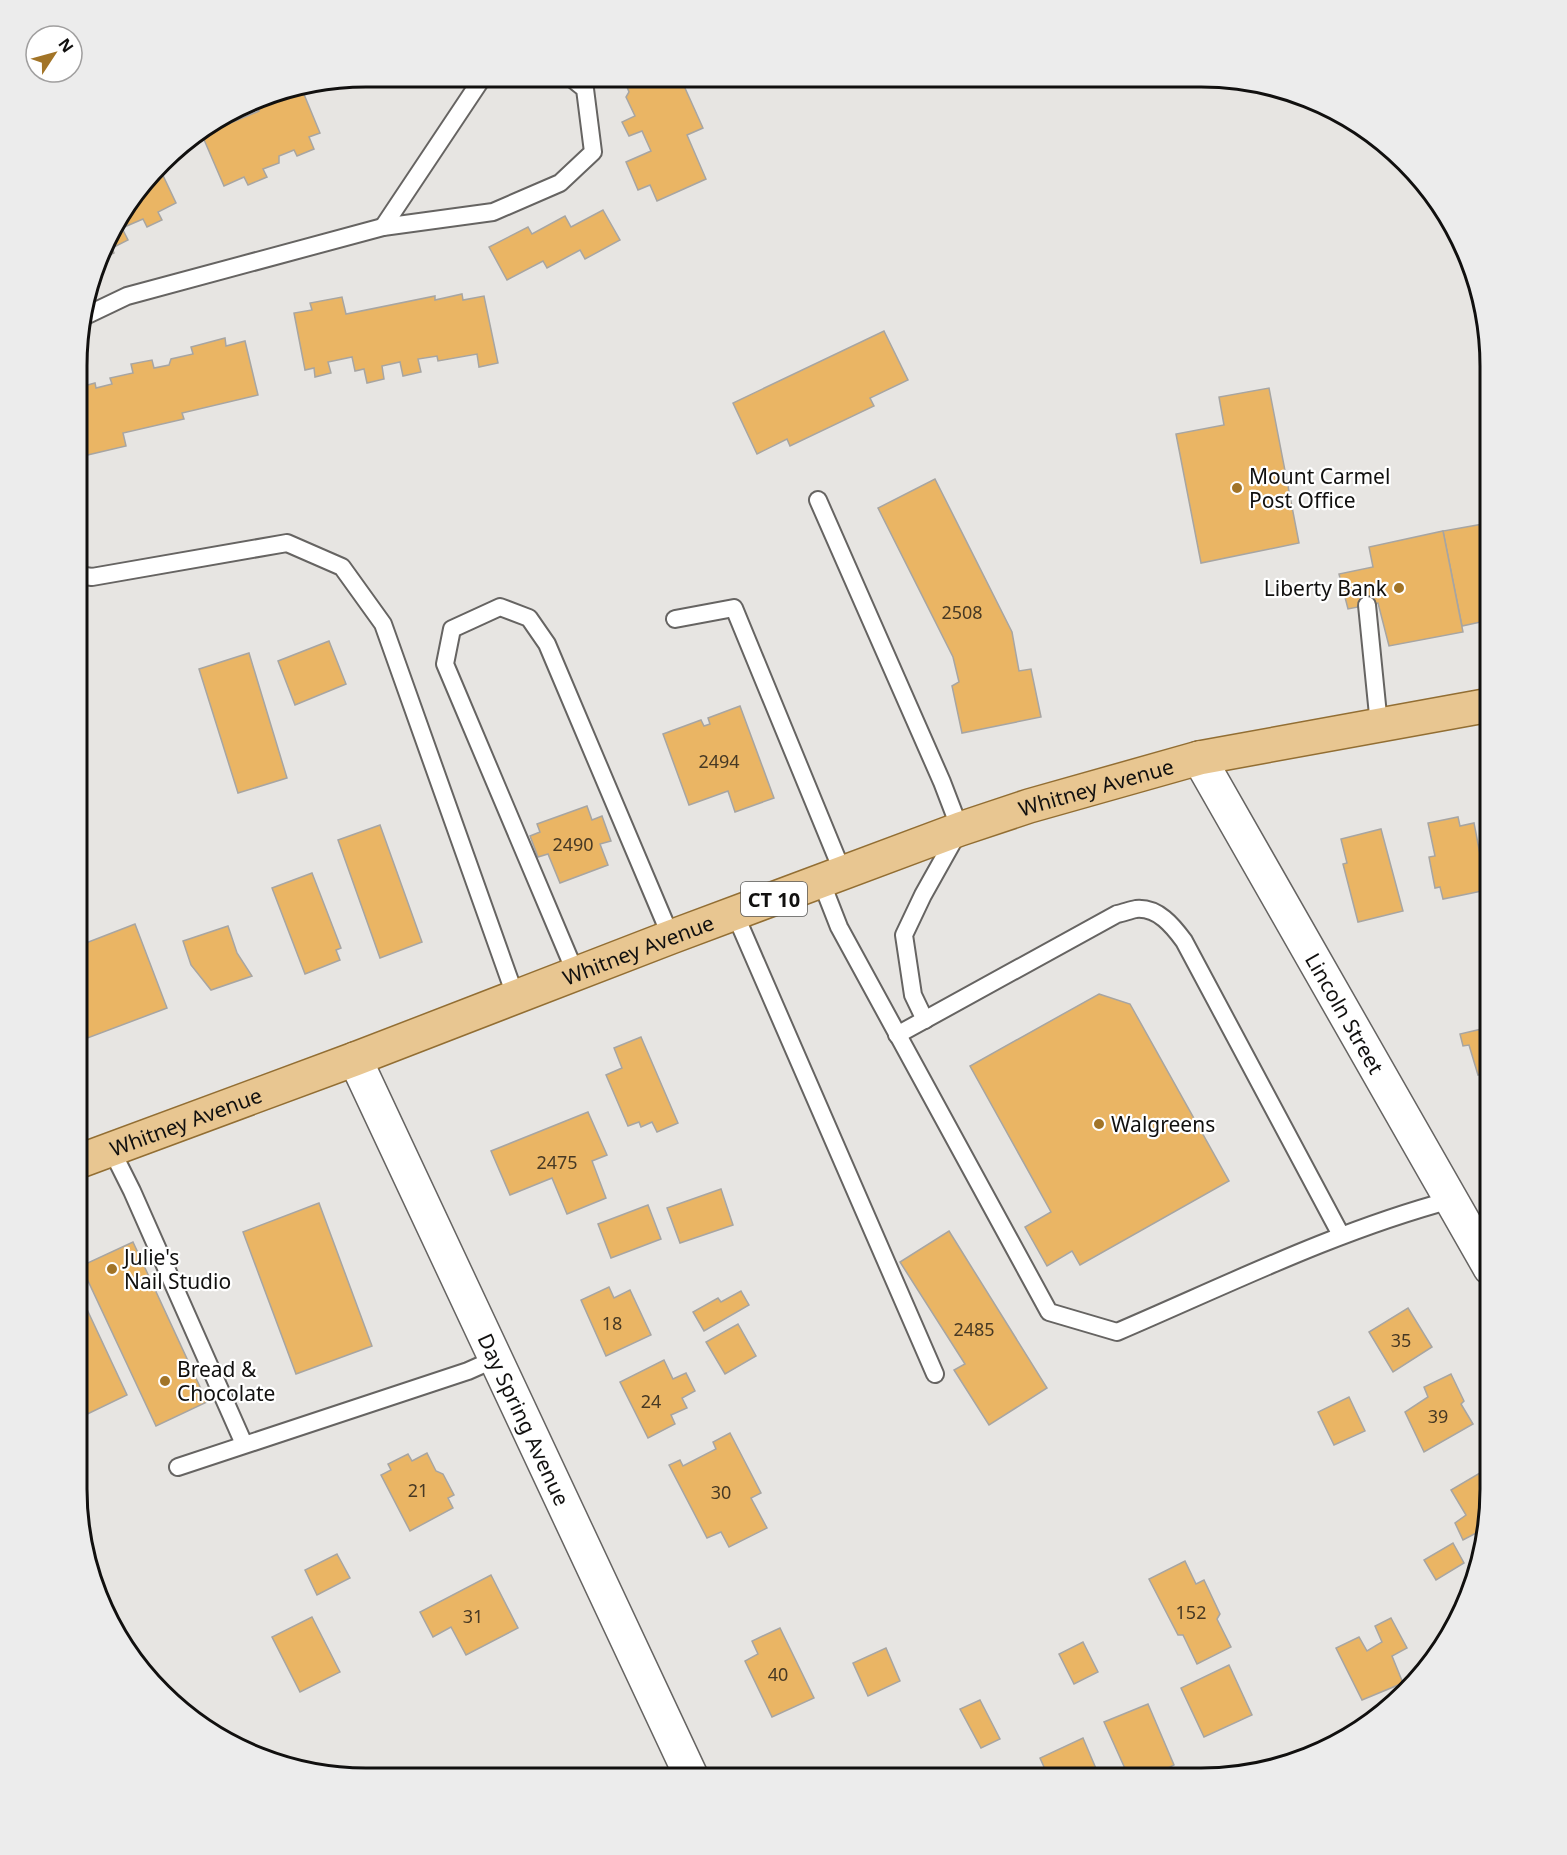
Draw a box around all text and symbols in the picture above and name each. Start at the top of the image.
north arrow [24,24,84,84]
text: N [53,33,79,57]
place label: Mount Carmel Post Office [1249,462,1390,514]
marker: Mount Carmel Post Office [1230,481,1244,495]
place label: Liberty Bank [1264,574,1388,602]
marker: Liberty Bank [1392,581,1406,595]
house number: 2508 [941,600,983,624]
house number: 2494 [698,749,740,773]
street label: Whitney Avenue [1015,752,1177,823]
house number: 2490 [552,832,594,856]
road number: CT 10 [741,882,807,916]
street label: Whitney Avenue [559,908,718,992]
street label: Lincoln Street [1299,948,1390,1079]
street label: Whitney Avenue [106,1081,266,1163]
place label: Walgreens [1111,1110,1215,1138]
marker: Walgreens [1092,1117,1106,1131]
house number: 2475 [536,1150,578,1174]
place label: Julie's Nail Studio [122,1243,231,1295]
marker: Julie's Nail Studio [105,1262,119,1276]
house number: 18 [602,1311,622,1335]
house number: 2485 [953,1317,995,1341]
house number: 35 [1391,1328,1411,1352]
street label: Day Spring Avenue [472,1329,576,1510]
place label: Bread & Chocolate [177,1355,275,1407]
marker: Bread & Chocolate [158,1374,172,1388]
house number: 24 [641,1389,661,1413]
house number: 39 [1428,1404,1448,1428]
house number: 21 [408,1478,428,1502]
house number: 30 [711,1480,731,1504]
house number: 152 [1176,1600,1206,1624]
house number: 31 [463,1604,483,1628]
house number: 40 [768,1662,788,1686]

